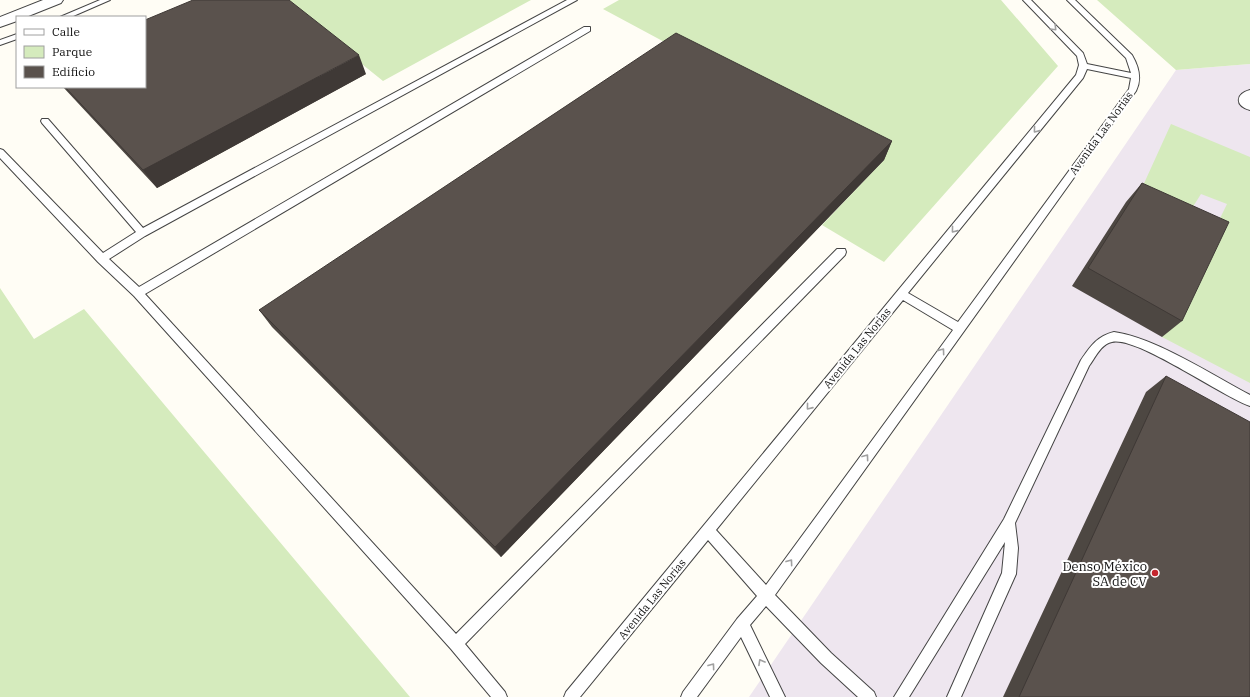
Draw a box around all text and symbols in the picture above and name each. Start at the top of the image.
legend [16,16,146,88]
one-way arrow [1049,23,1057,31]
text: Calle [52,24,80,39]
text: Parque [52,44,92,59]
text: Edificio [52,64,95,79]
street label: Avenida Las Norias [1066,89,1136,177]
one-way arrow [1034,125,1041,133]
one-way arrow [951,226,958,233]
street label: Avenida Las Norias [820,305,894,391]
one-way arrow [937,349,944,356]
one-way arrow [807,402,814,409]
one-way arrow [861,454,868,461]
street label: Avenida Las Norias [615,556,689,642]
place label: Denso México SA de CV [1062,558,1147,590]
one-way arrow [785,559,793,566]
marker: Denso México SA de CV [1150,568,1160,578]
one-way arrow [758,659,765,666]
one-way arrow [707,663,714,670]

